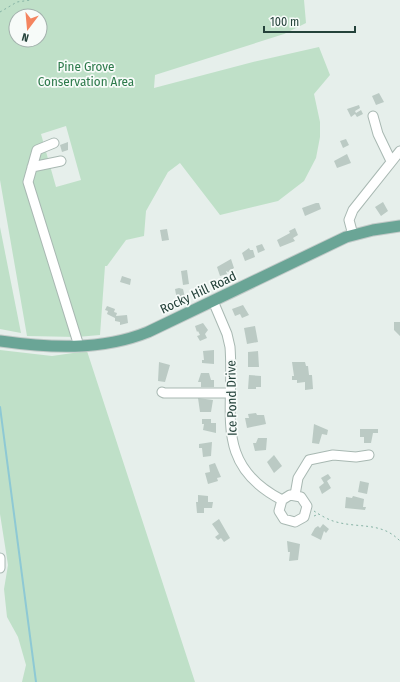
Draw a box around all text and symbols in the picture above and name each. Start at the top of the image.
north arrow [8,8,48,48]
scale bar [264,8,355,34]
text: 100 m [270,15,299,29]
text: N [20,30,30,44]
park label: Pine Grove Conservation Area [38,59,134,89]
street label: Rocky Hill Road [158,268,239,317]
street label: Ice Pond Drive [223,360,240,436]

